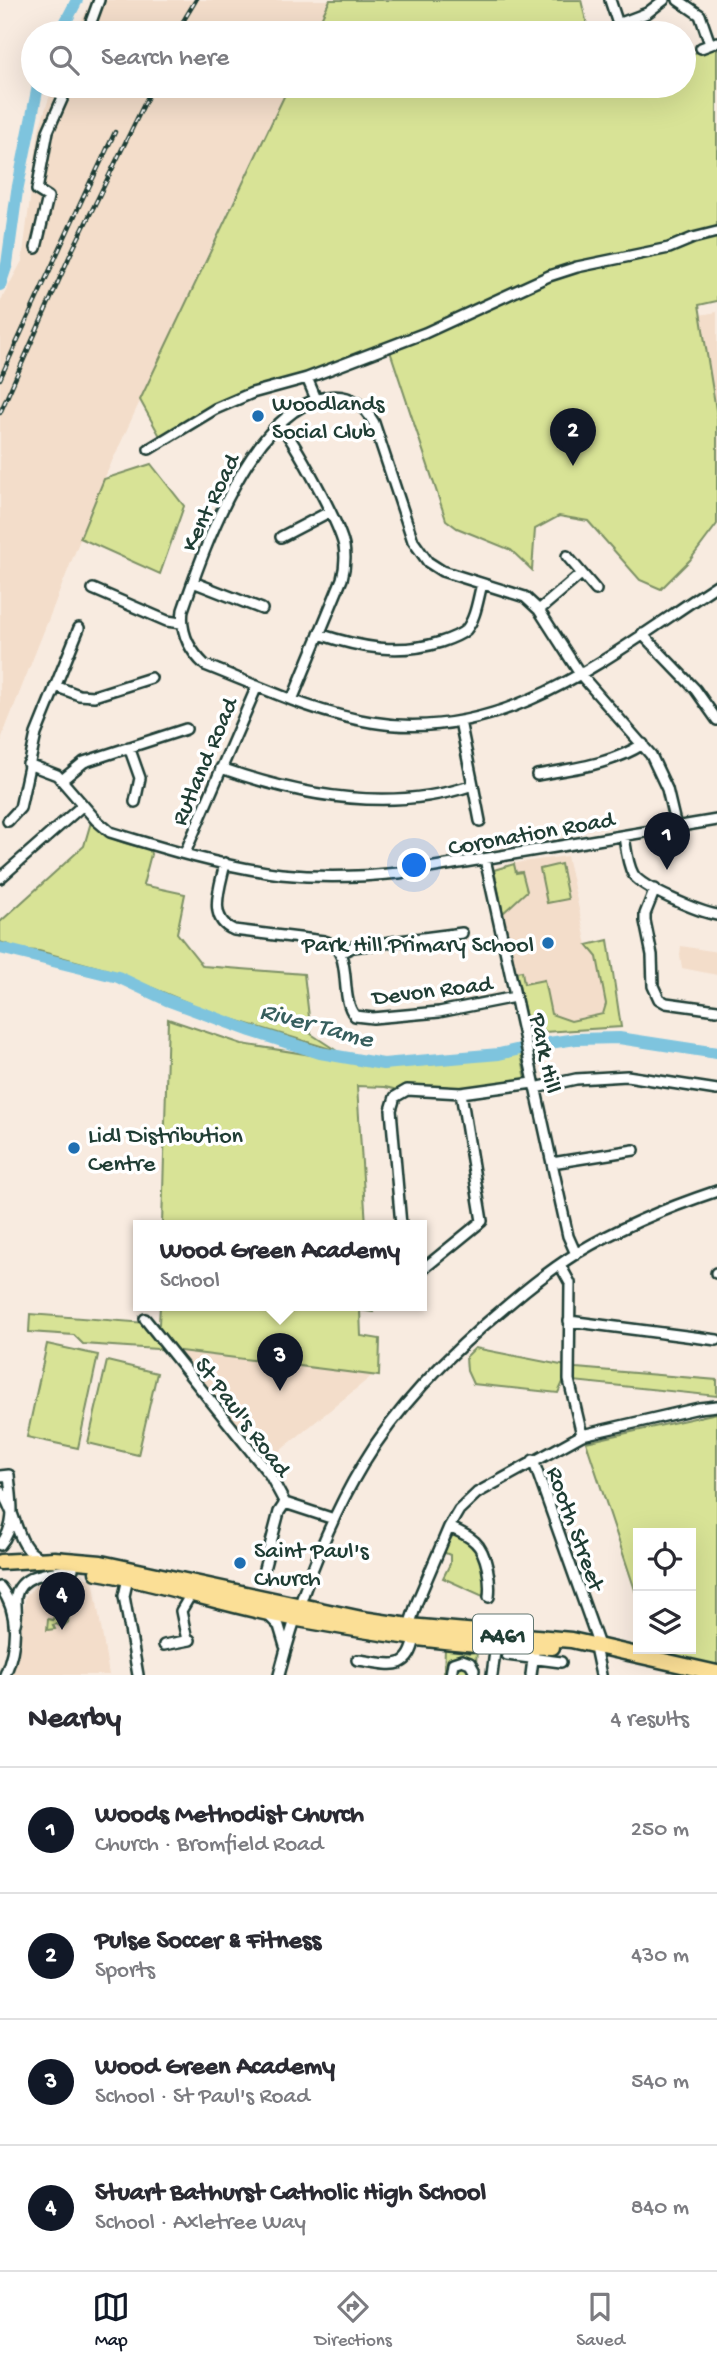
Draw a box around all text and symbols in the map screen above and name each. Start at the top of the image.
search box [21,21,696,98]
icon: search [45,41,83,79]
text: Search here [101,44,229,75]
place label: Woodlands Social Club [272,391,385,448]
marker: Woodlands Social Club [250,408,266,424]
pin: 2 [550,408,596,466]
street label: Kent Road [176,448,249,557]
street label: Rutland Road [166,692,247,831]
street label: Coronation Road [446,806,619,864]
pin: 1 [644,812,690,870]
your location [397,848,431,882]
place label: Park Hill Primary School [301,932,534,961]
marker: Park Hill Primary School [540,935,556,951]
street label: Devon Road [369,970,496,1014]
water label: River Tame [256,997,377,1058]
street label: Park Hill [521,1010,566,1096]
place label: Lidl Distribution Centre [88,1123,244,1180]
marker: Lidl Distribution Centre [66,1140,82,1156]
popup [133,1220,427,1311]
text: Wood Green Academy [160,1237,400,1268]
text: School [160,1268,220,1295]
pin: 3 [257,1333,303,1391]
street label: St Paul's Road [187,1352,297,1485]
street label: Rooth Street [538,1463,610,1597]
map controls [633,1528,696,1654]
button: locate [633,1528,696,1591]
place label: Saint Paul's Church [254,1538,370,1595]
marker: Saint Paul's Church [232,1555,248,1571]
pin: 4 [39,1572,85,1630]
button: layers [633,1591,696,1654]
road number: A461 [473,1614,533,1653]
text: Nearby [28,1703,121,1738]
text: 4 results [610,1707,689,1734]
text: Woods Methodist Church [95,1801,364,1832]
text: 1 [46,1817,56,1844]
text: 250 m [631,1817,689,1844]
text: Church · Bromfield Road [95,1832,323,1859]
text: Pulse Soccer & Fitness [95,1927,321,1958]
text: 2 [45,1943,57,1970]
text: 430 m [631,1943,689,1970]
text: Sports [95,1958,155,1985]
text: Wood Green Academy [95,2053,335,2084]
text: 3 [45,2069,57,2096]
text: 540 m [631,2069,689,2096]
text: School · St Paul's Road [95,2084,310,2111]
text: Stuart Bathurst Catholic High School [95,2179,486,2210]
text: 4 [46,2195,56,2222]
text: 840 m [631,2195,689,2222]
text: School · Axletree Way [95,2210,306,2237]
tab: Map [92,2288,130,2353]
tab: Directions [315,2288,392,2353]
tab: Saved [576,2288,625,2353]

